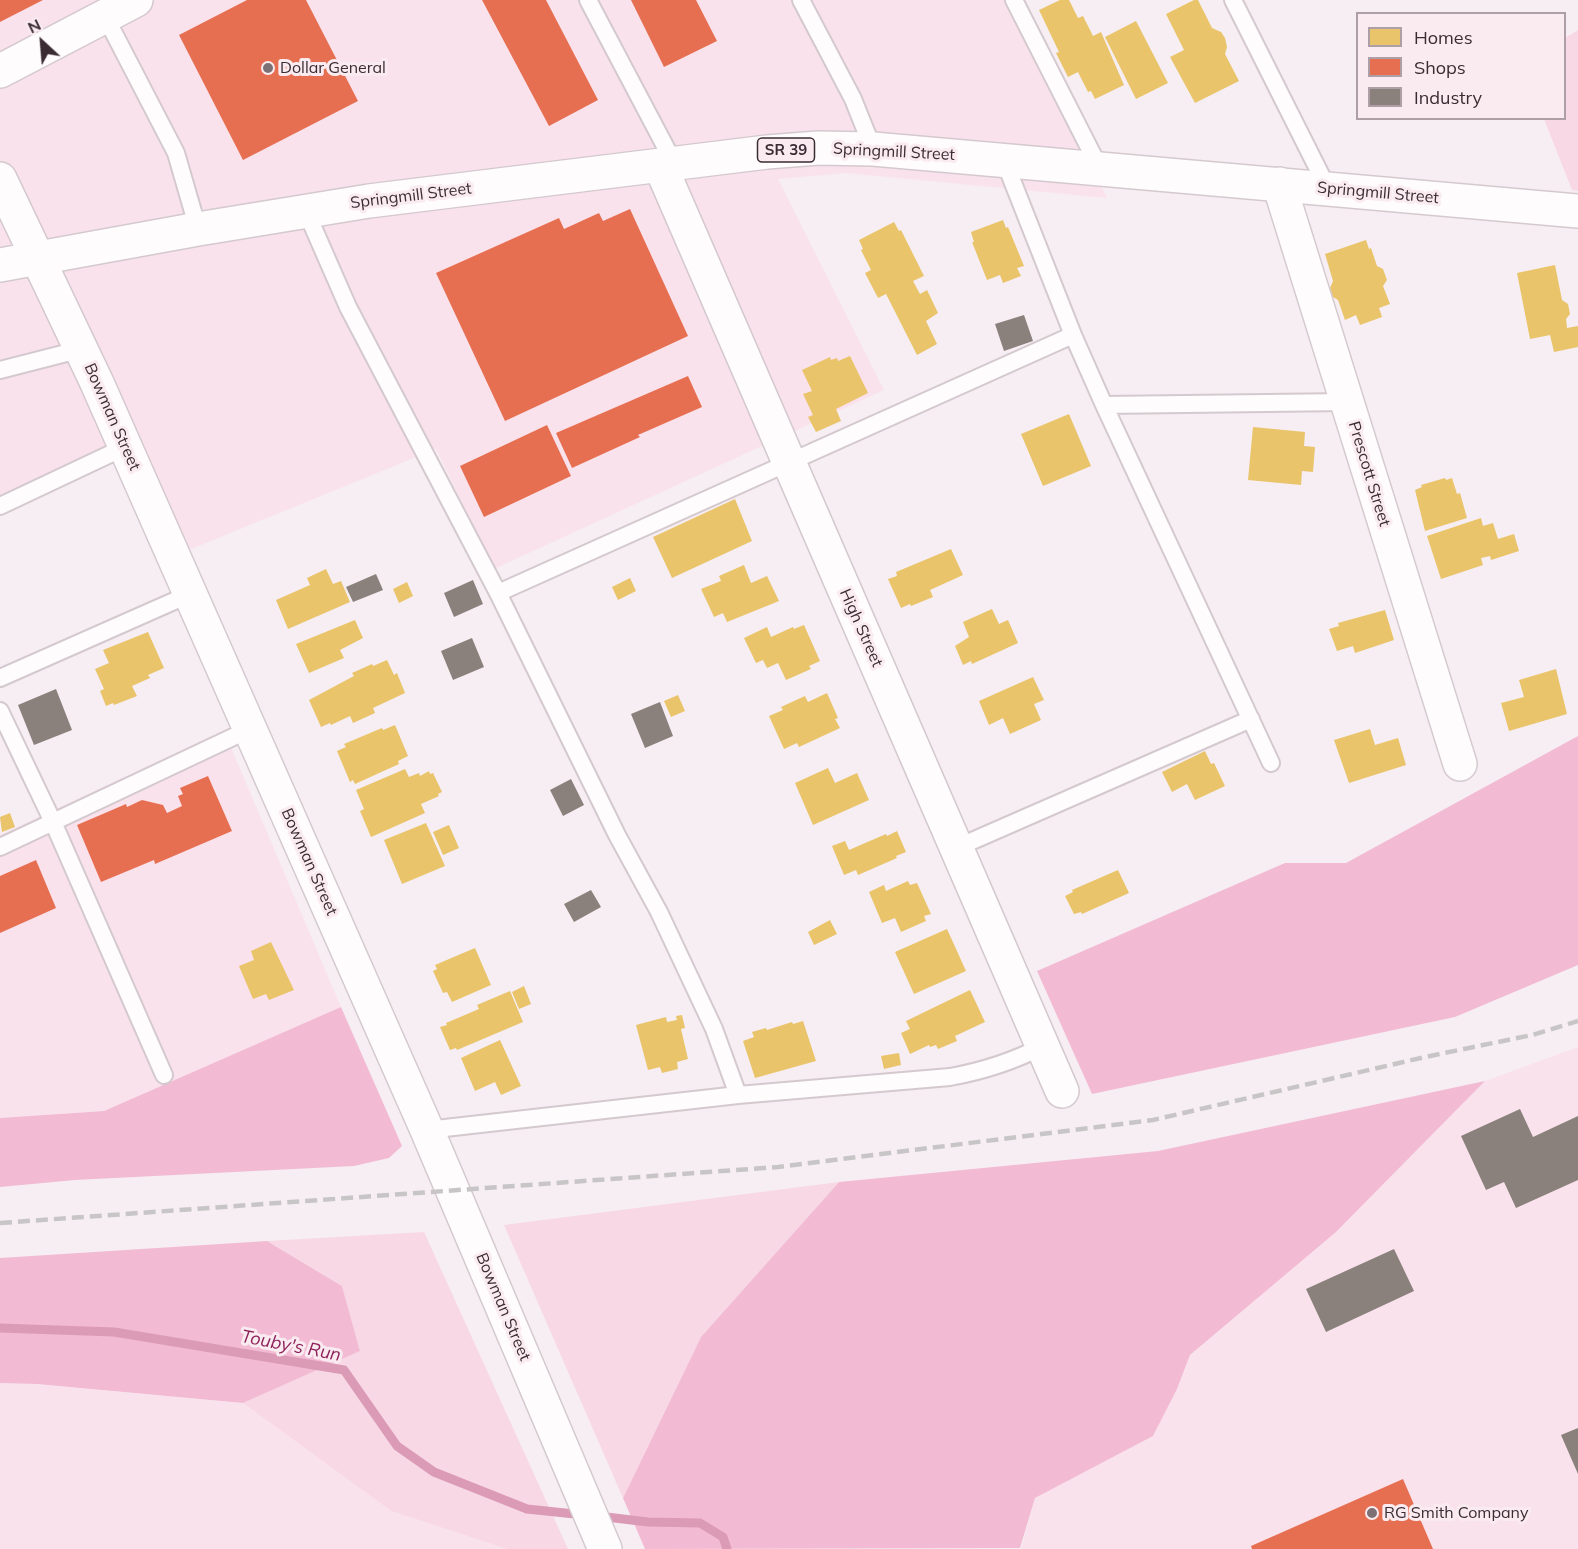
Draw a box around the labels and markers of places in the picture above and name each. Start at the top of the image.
place label: Dollar General [280,58,386,78]
marker: Dollar General [261,61,275,75]
place label: RG Smith Company [1384,1503,1528,1523]
marker: RG Smith Company [1365,1506,1379,1520]

